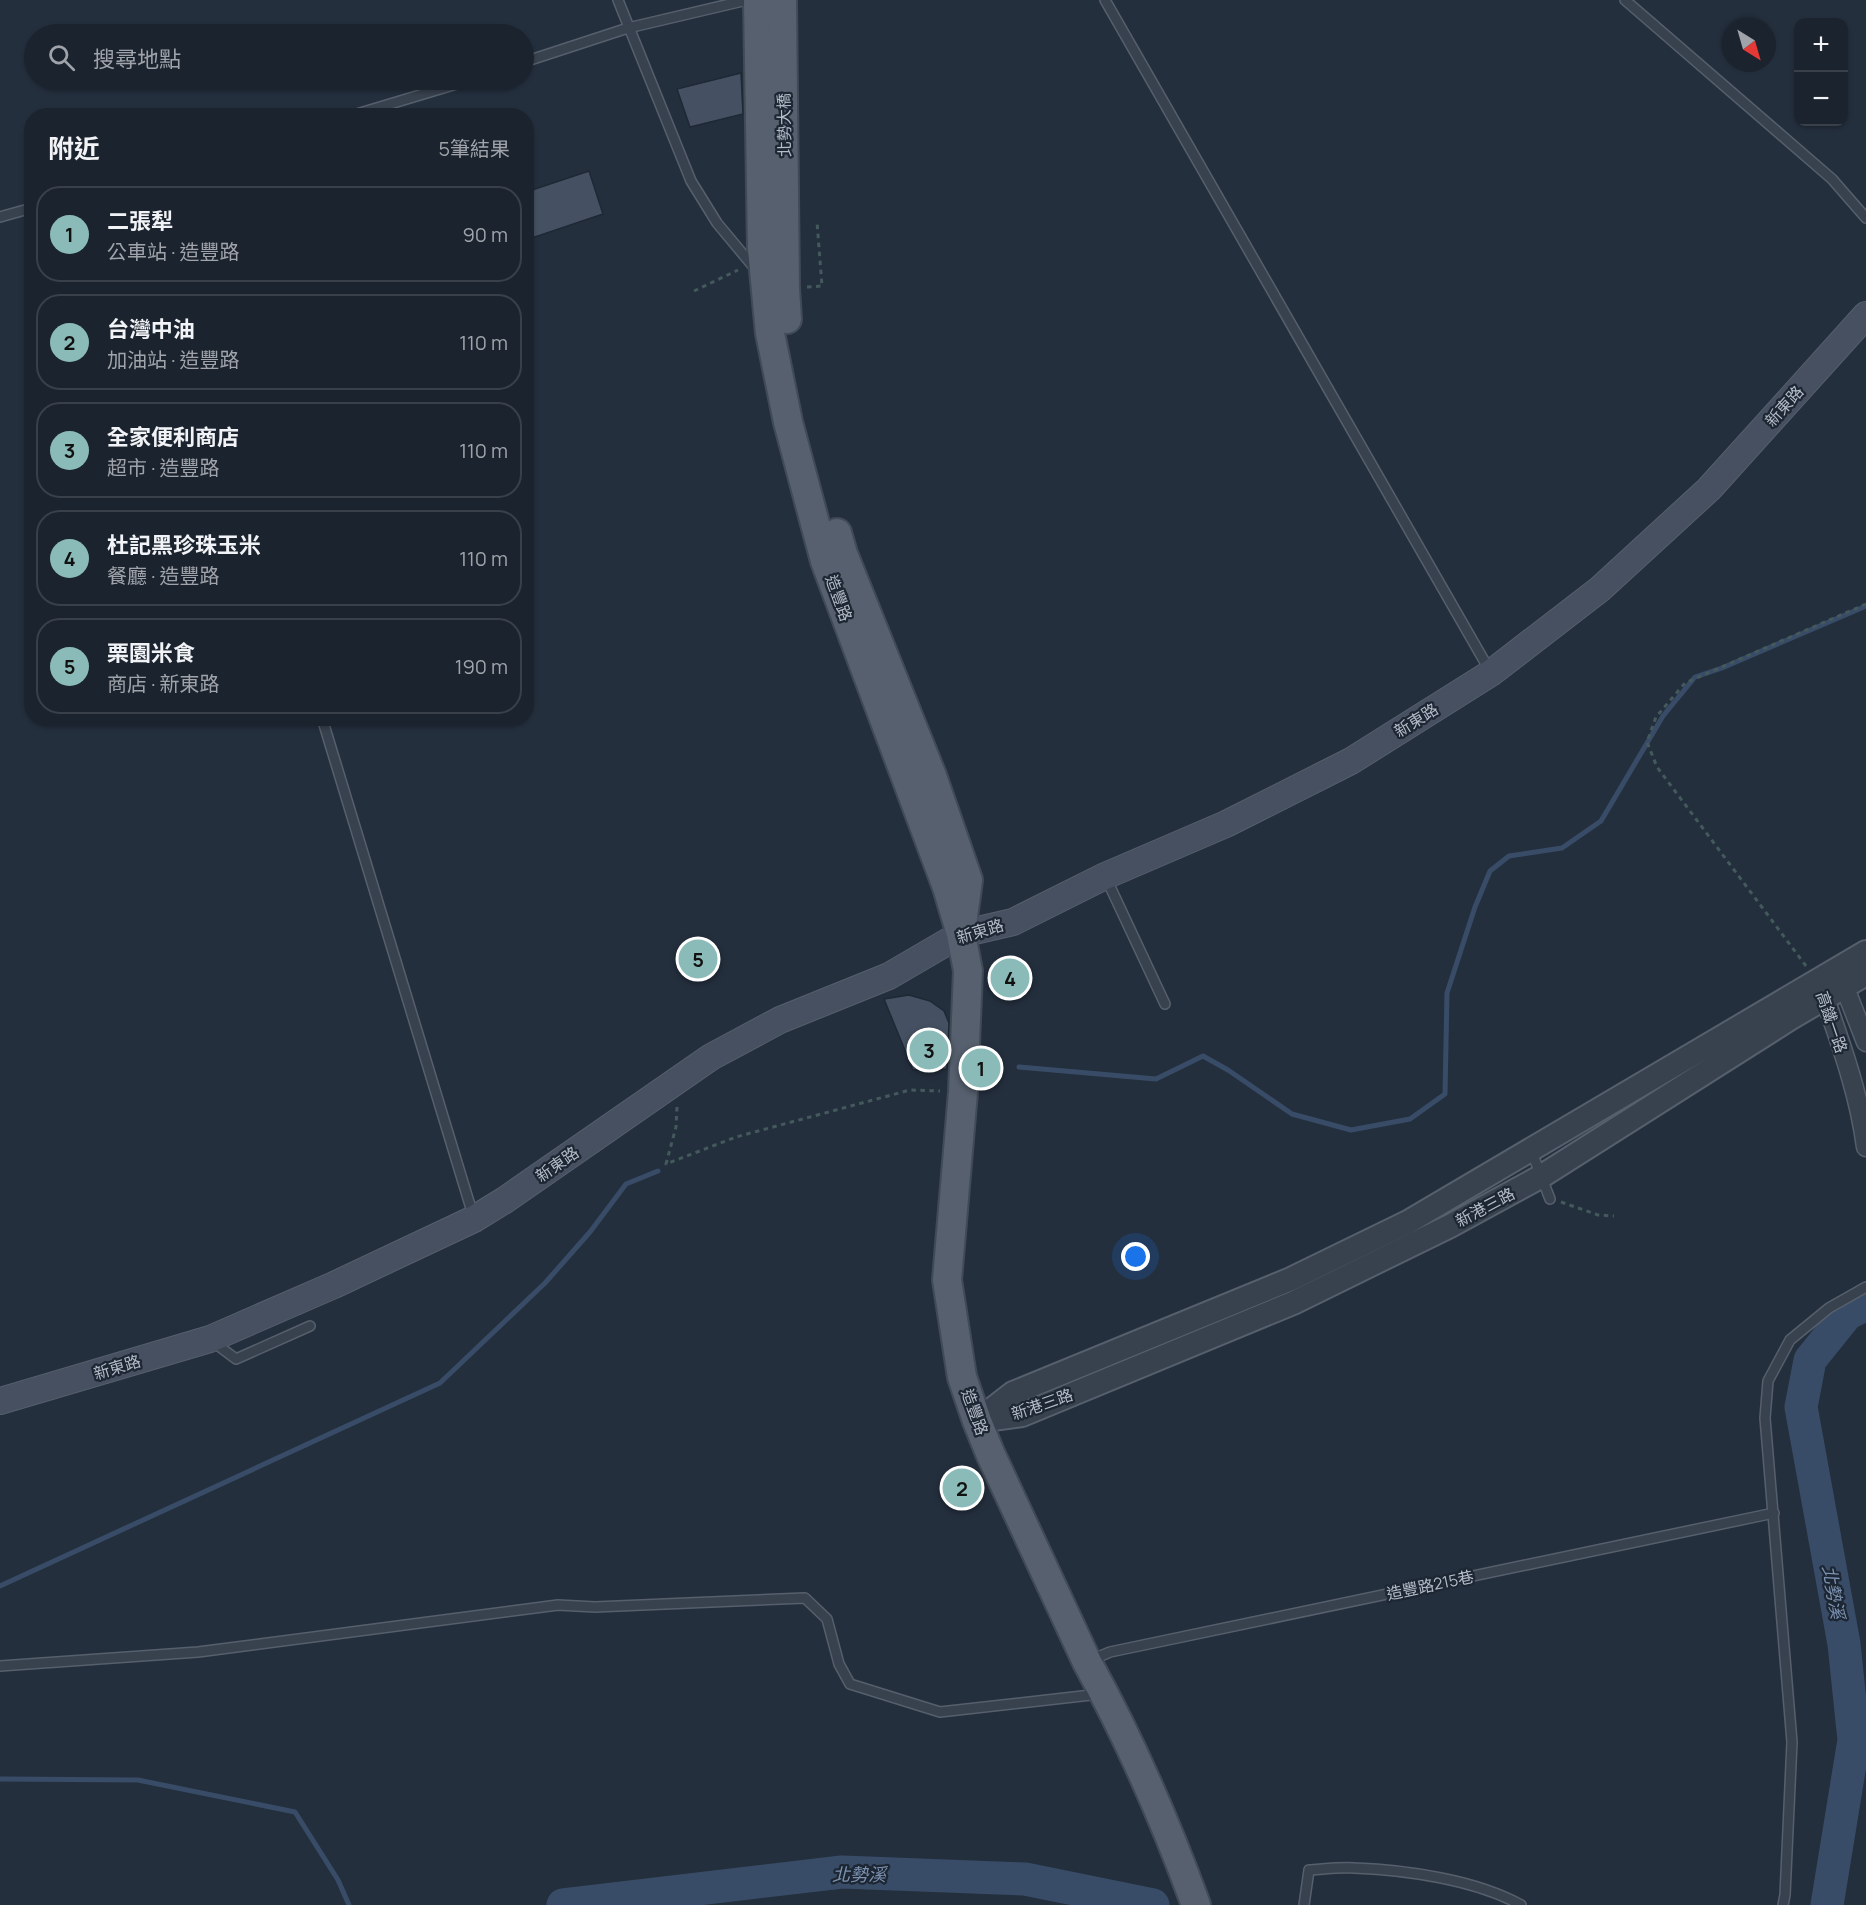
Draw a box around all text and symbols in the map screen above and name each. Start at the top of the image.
north arrow [1722,18,1776,72]
map controls [1794,18,1848,126]
button: + [1794,18,1848,72]
search box [24,24,534,90]
icon: search [45,41,78,74]
text: 搜尋地點 [93,44,181,74]
button: − [1794,72,1848,126]
street label: 北勢大橋 [772,93,796,157]
text: 附近 [48,130,100,166]
text: 5筆結果 [438,135,510,162]
text: 二張犁 [107,206,173,236]
text: 1 [65,221,74,248]
text: 90 m [462,221,508,248]
text: 公車站 · 造豐路 [107,238,240,265]
text: 台灣中油 [107,314,195,344]
text: 2 [64,329,75,356]
text: 110 m [459,329,508,356]
text: 加油站 · 造豐路 [107,346,240,373]
street label: 新東路 [1760,381,1808,431]
text: 全家便利商店 [107,422,239,452]
text: 3 [64,437,75,464]
text: 110 m [459,437,508,464]
text: 超市 · 造豐路 [107,454,220,481]
text: 杜記黑珍珠玉米 [107,530,261,560]
text: 4 [63,545,76,572]
text: 110 m [459,545,508,572]
text: 餐廳 · 造豐路 [107,562,220,589]
street label: 造豐路 [820,572,858,624]
text: 栗園米食 [107,638,195,668]
text: 5 [64,653,75,680]
text: 190 m [455,653,508,680]
text: 商店 · 新東路 [107,670,220,697]
street label: 新東路 [1390,698,1442,742]
street label: 新東路 [954,913,1006,949]
pin: 5 [678,936,718,982]
pin: 4 [990,956,1030,1000]
street label: 高鐵一路 [1811,988,1853,1056]
pin: 3 [910,1028,948,1072]
pin: 1 [962,1046,1000,1090]
street label: 新東路 [531,1141,583,1187]
street label: 新港三路 [1452,1182,1518,1232]
your location [1121,1242,1150,1271]
street label: 新東路 [91,1349,143,1385]
street label: 新港三路 [1008,1383,1076,1425]
street label: 造豐路 [956,1386,994,1438]
pin: 2 [942,1466,982,1510]
water label: 北勢溪 [1817,1563,1851,1624]
street label: 造豐路215巷 [1384,1565,1476,1605]
water label: 北勢溪 [832,1862,889,1886]

